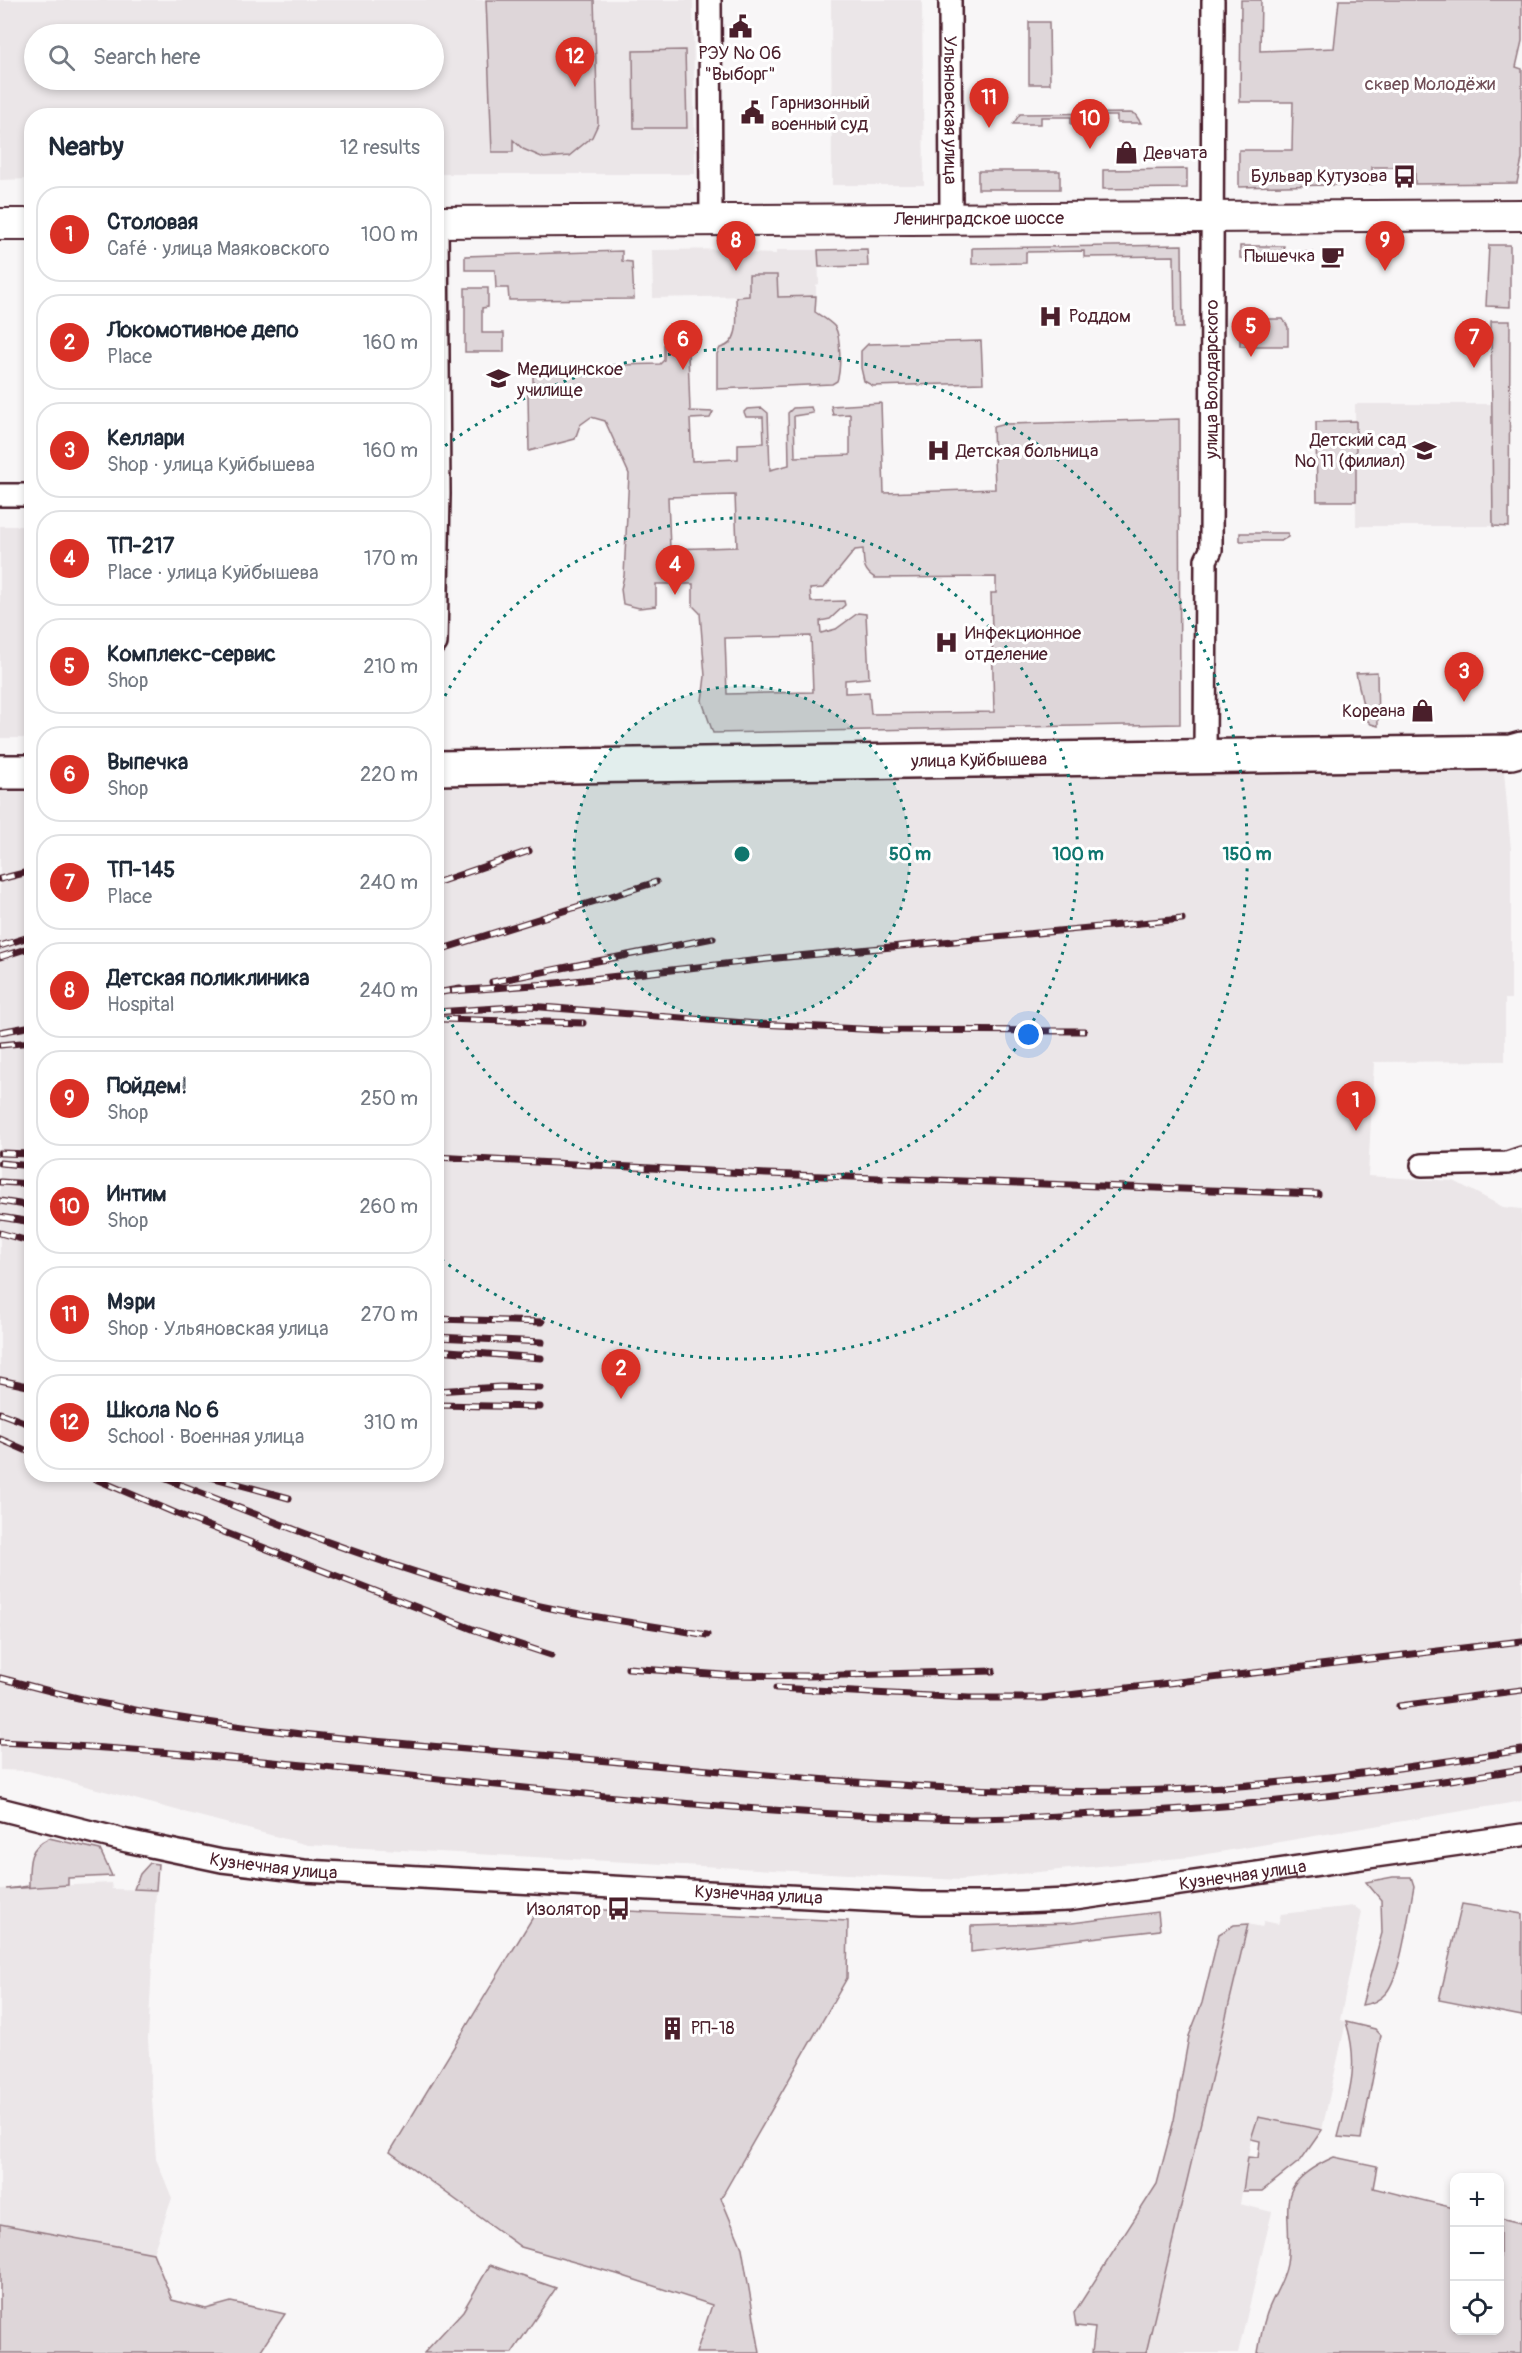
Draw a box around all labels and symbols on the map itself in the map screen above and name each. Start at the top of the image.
public building icon: РЭУ № 06 "Выборг" [727,14,753,40]
street label: Ульяновская улица [938,36,962,184]
pin: 12 [556,38,594,87]
place label: РЭУ № 06 "Выборг" [699,42,781,86]
park label: сквер Молодёжи [1365,73,1495,96]
pin: 11 [970,78,1008,128]
place label: Гарнизонный военный суд [771,92,870,136]
public building icon: Гарнизонный военный суд [740,100,766,126]
pin: 10 [1070,100,1110,149]
shop icon: Девчата [1113,140,1139,166]
place label: Девчата [1143,142,1207,165]
bus stop icon: Бульвар Кутузова [1392,163,1418,189]
place label: Бульвар Кутузова [1251,165,1387,188]
street label: Ленинградское шоссе [893,207,1064,231]
pin: 8 [716,222,756,271]
pin: 9 [1366,222,1404,271]
cafe icon: Пышечка [1320,243,1346,269]
place label: Пышечка [1244,245,1315,268]
street label: улица Володарского [1200,299,1224,460]
hospital icon: Роддом [1038,303,1064,329]
place label: Роддом [1069,305,1131,328]
pin: 5 [1232,308,1270,357]
pin: 7 [1454,318,1494,368]
pin: 6 [664,320,702,370]
place label: Медицинское училище [516,358,623,402]
school or university icon: Медицинское училище [486,366,512,392]
place label: Детский сад № 11 (филиал) [1294,429,1406,473]
school or university icon: Детский сад № 11 (филиал) [1411,437,1437,463]
hospital icon: Детская больница [925,438,951,464]
place label: Детская больница [955,440,1098,463]
pin: 4 [656,546,694,595]
place label: Инфекционное отделение [965,622,1081,666]
hospital icon: Инфекционное отделение [934,630,960,656]
pin: 3 [1444,652,1484,702]
shop icon: Кореана [1410,698,1436,724]
place label: Кореана [1342,700,1405,723]
street label: улица Куйбышева [910,748,1047,773]
text: 50 m [889,843,931,866]
text: 100 m [1052,843,1104,866]
text: 150 m [1223,843,1272,866]
centre of rings [732,844,752,864]
your location [1014,1020,1043,1049]
pin: 1 [1336,1082,1376,1131]
pin: 2 [602,1350,640,1399]
street label: Кузнечная улица [208,1848,338,1885]
street label: Кузнечная улица [1178,1855,1308,1896]
street label: Кузнечная улица [694,1880,823,1910]
bus stop icon: Изолятор [606,1896,632,1922]
place label: Изолятор [527,1898,601,1921]
building icon: РП-18 [660,2015,686,2041]
place label: РП-18 [691,2017,735,2040]

